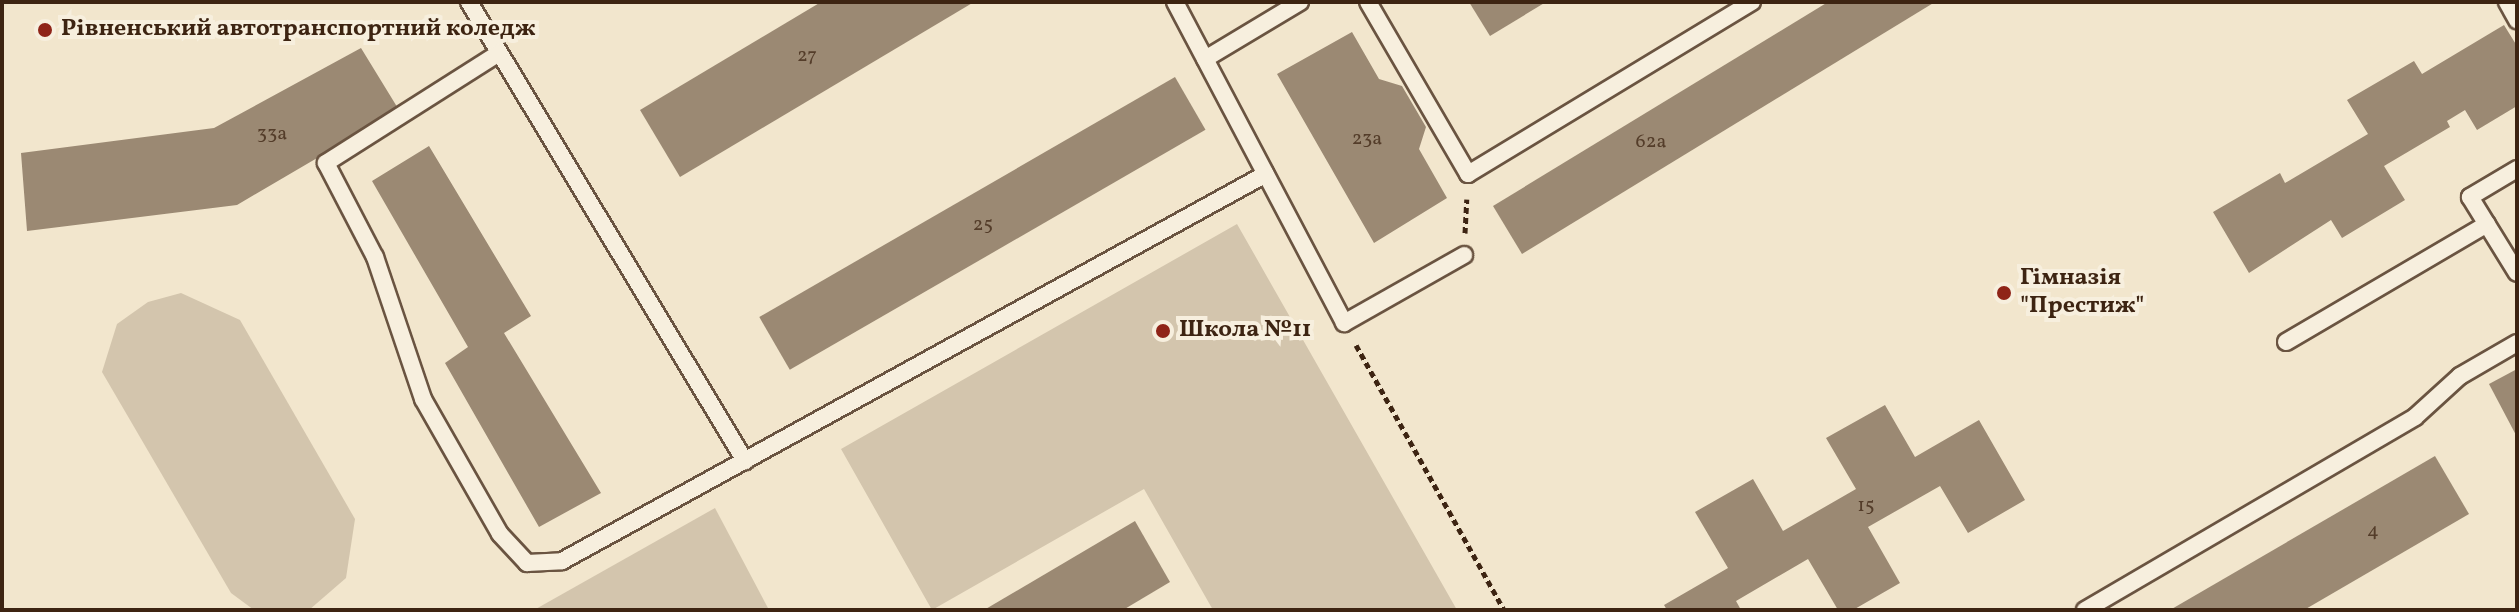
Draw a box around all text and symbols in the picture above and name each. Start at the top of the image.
place label: Рівненський автотранспортний коледж [61,16,536,44]
marker: Рівненський автотранспортний коледж [36,21,54,39]
house number: 27 [797,44,817,68]
house number: 33а [257,122,287,146]
house number: 23а [1352,127,1382,151]
house number: 62а [1636,130,1666,154]
house number: 25 [973,213,993,237]
place label: Гімназія "Престиж" [2020,265,2144,321]
marker: Гімназія "Престиж" [1995,284,2013,302]
place label: Школа №11 [1179,317,1311,345]
marker: Школа №11 [1154,322,1172,340]
house number: 15 [1857,494,1875,518]
house number: 4 [2367,519,2379,543]

